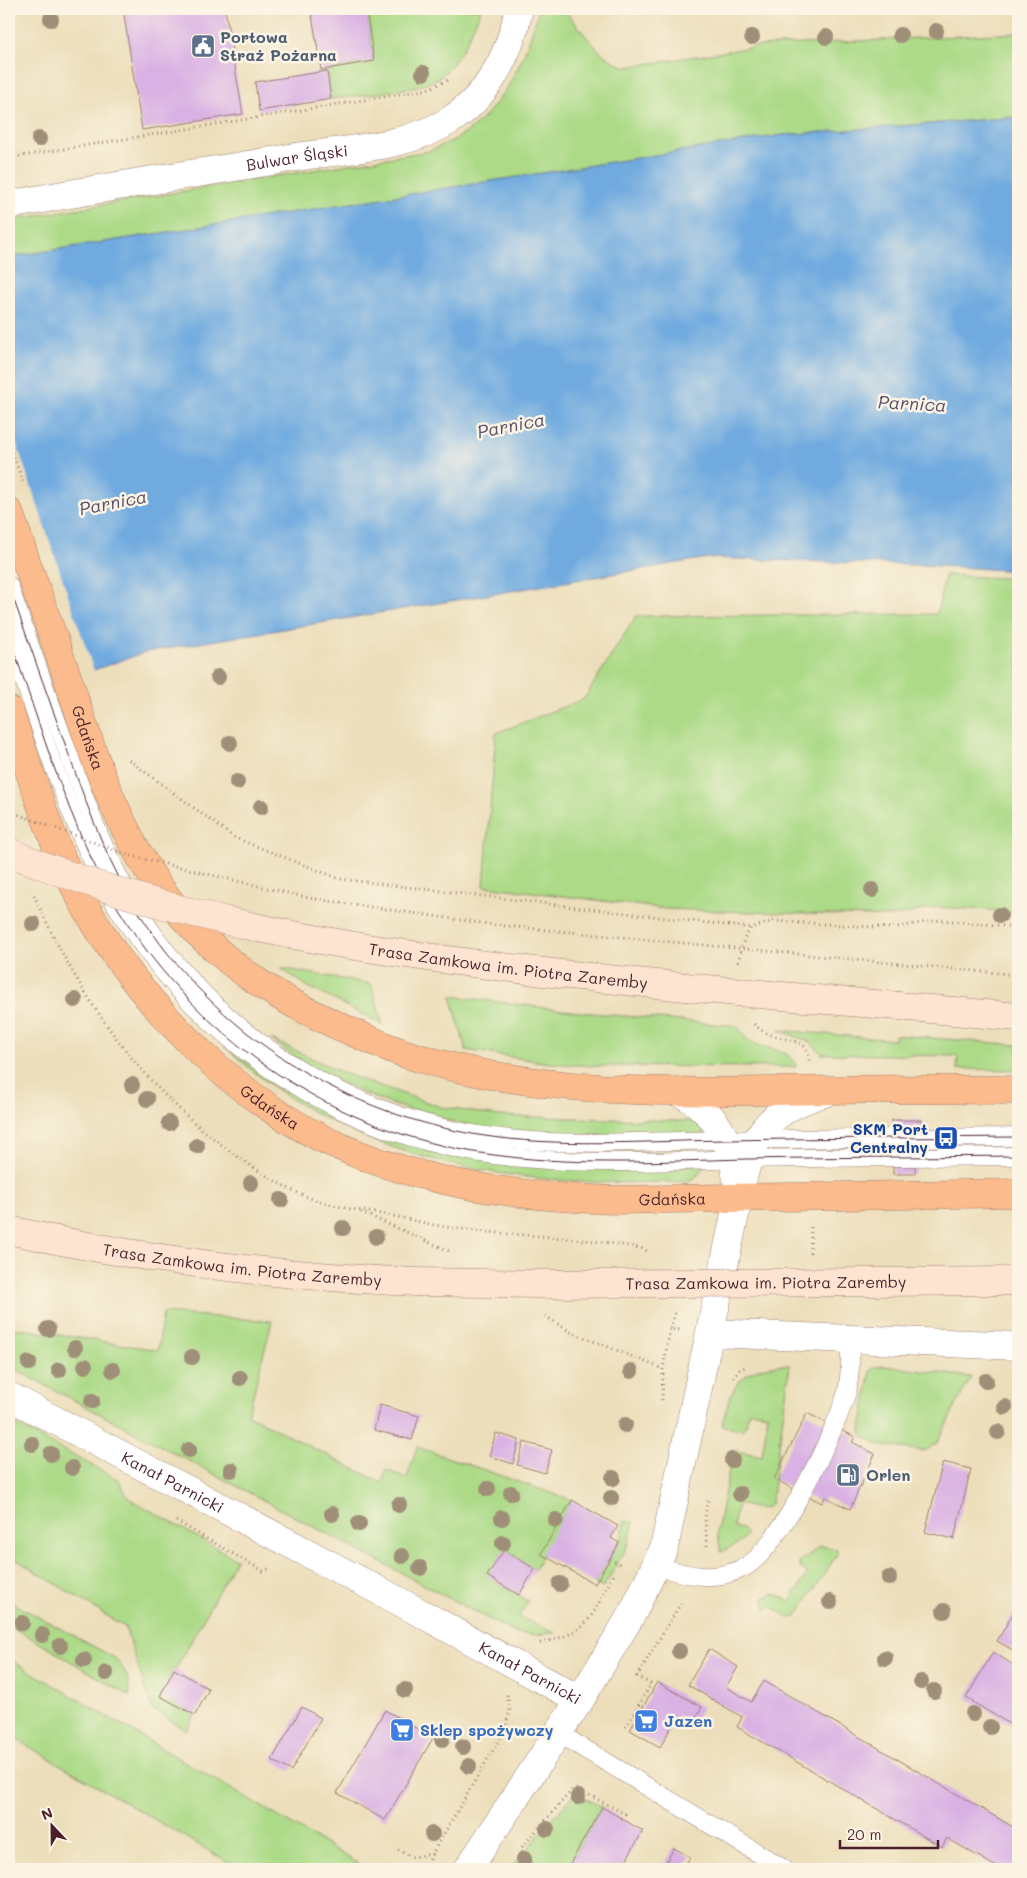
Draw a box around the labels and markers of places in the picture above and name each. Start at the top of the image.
place label: Portowa Straż Pożarna [220,26,337,65]
public building icon: Portowa Straż Pożarna [190,33,216,59]
place label: SKM Port Centralny [850,1118,928,1157]
bus stop icon: SKM Port Centralny [933,1125,959,1151]
fuel station icon: Orlen [835,1462,861,1488]
place label: Orlen [866,1464,910,1485]
supermarket icon: Jazen [633,1708,659,1734]
place label: Jazen [664,1710,712,1731]
supermarket icon: Sklep spożywczy [389,1717,415,1743]
place label: Sklep spożywczy [420,1719,554,1740]

